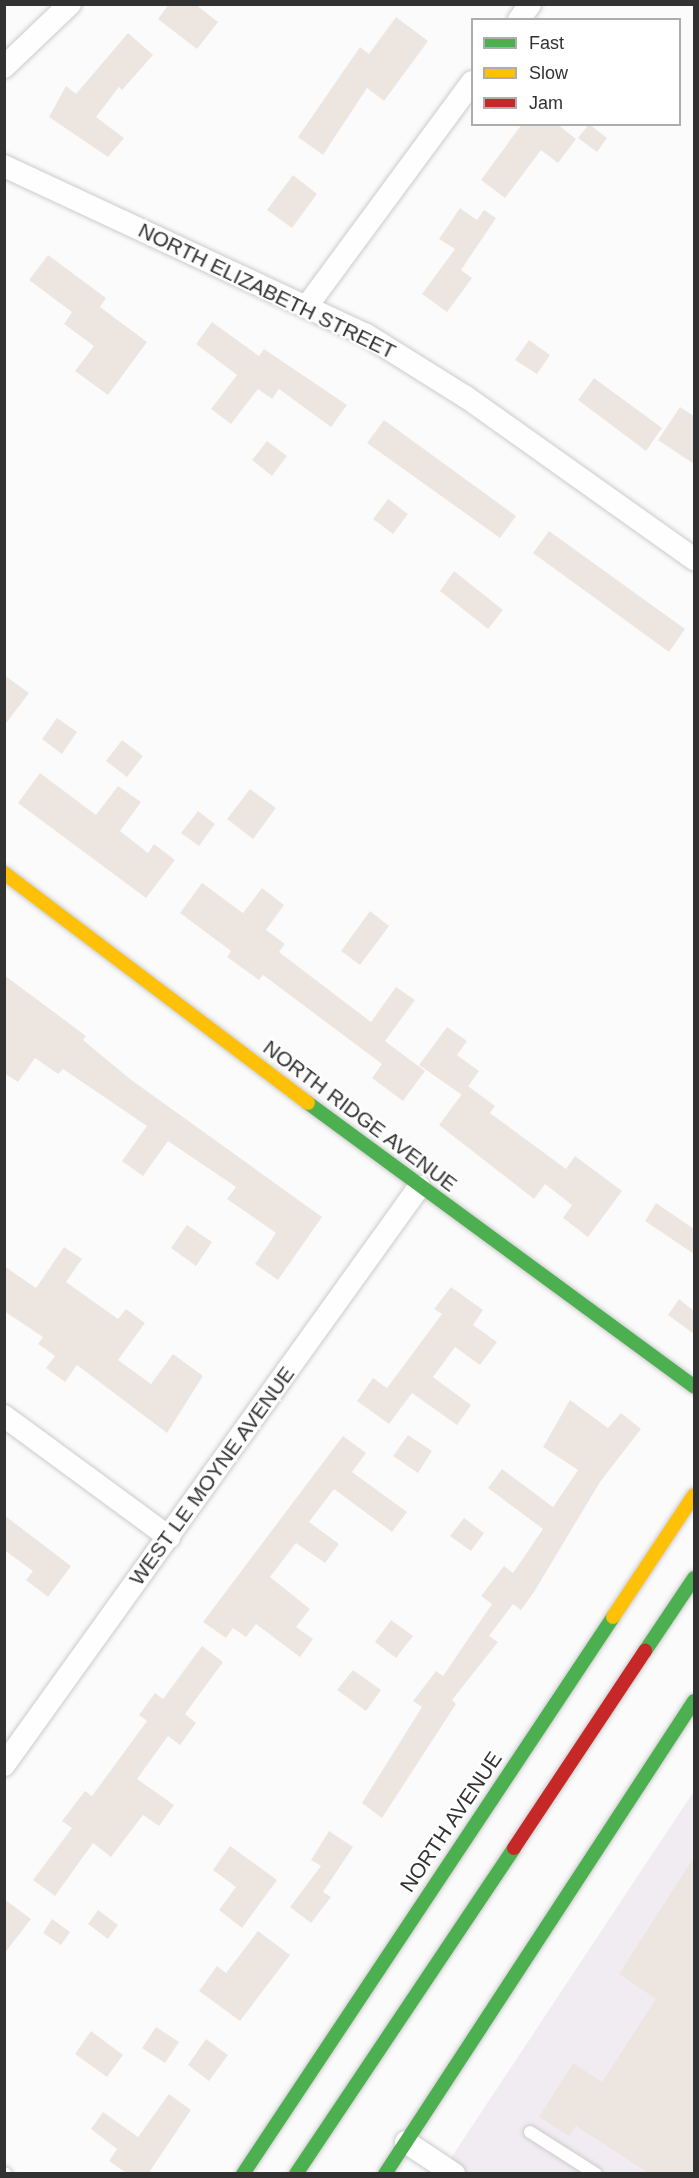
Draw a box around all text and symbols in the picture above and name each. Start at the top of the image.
legend [471,18,681,126]
text: Fast [529,33,564,53]
text: Slow [529,63,568,83]
text: Jam [529,93,563,113]
street label: NORTH ELIZABETH STREET [134,218,400,364]
street label: NORTH RIDGE AVENUE [258,1035,462,1197]
street label: WEST LE MOYNE AVENUE [124,1361,300,1591]
street label: NORTH AVENUE [394,1747,508,1897]

